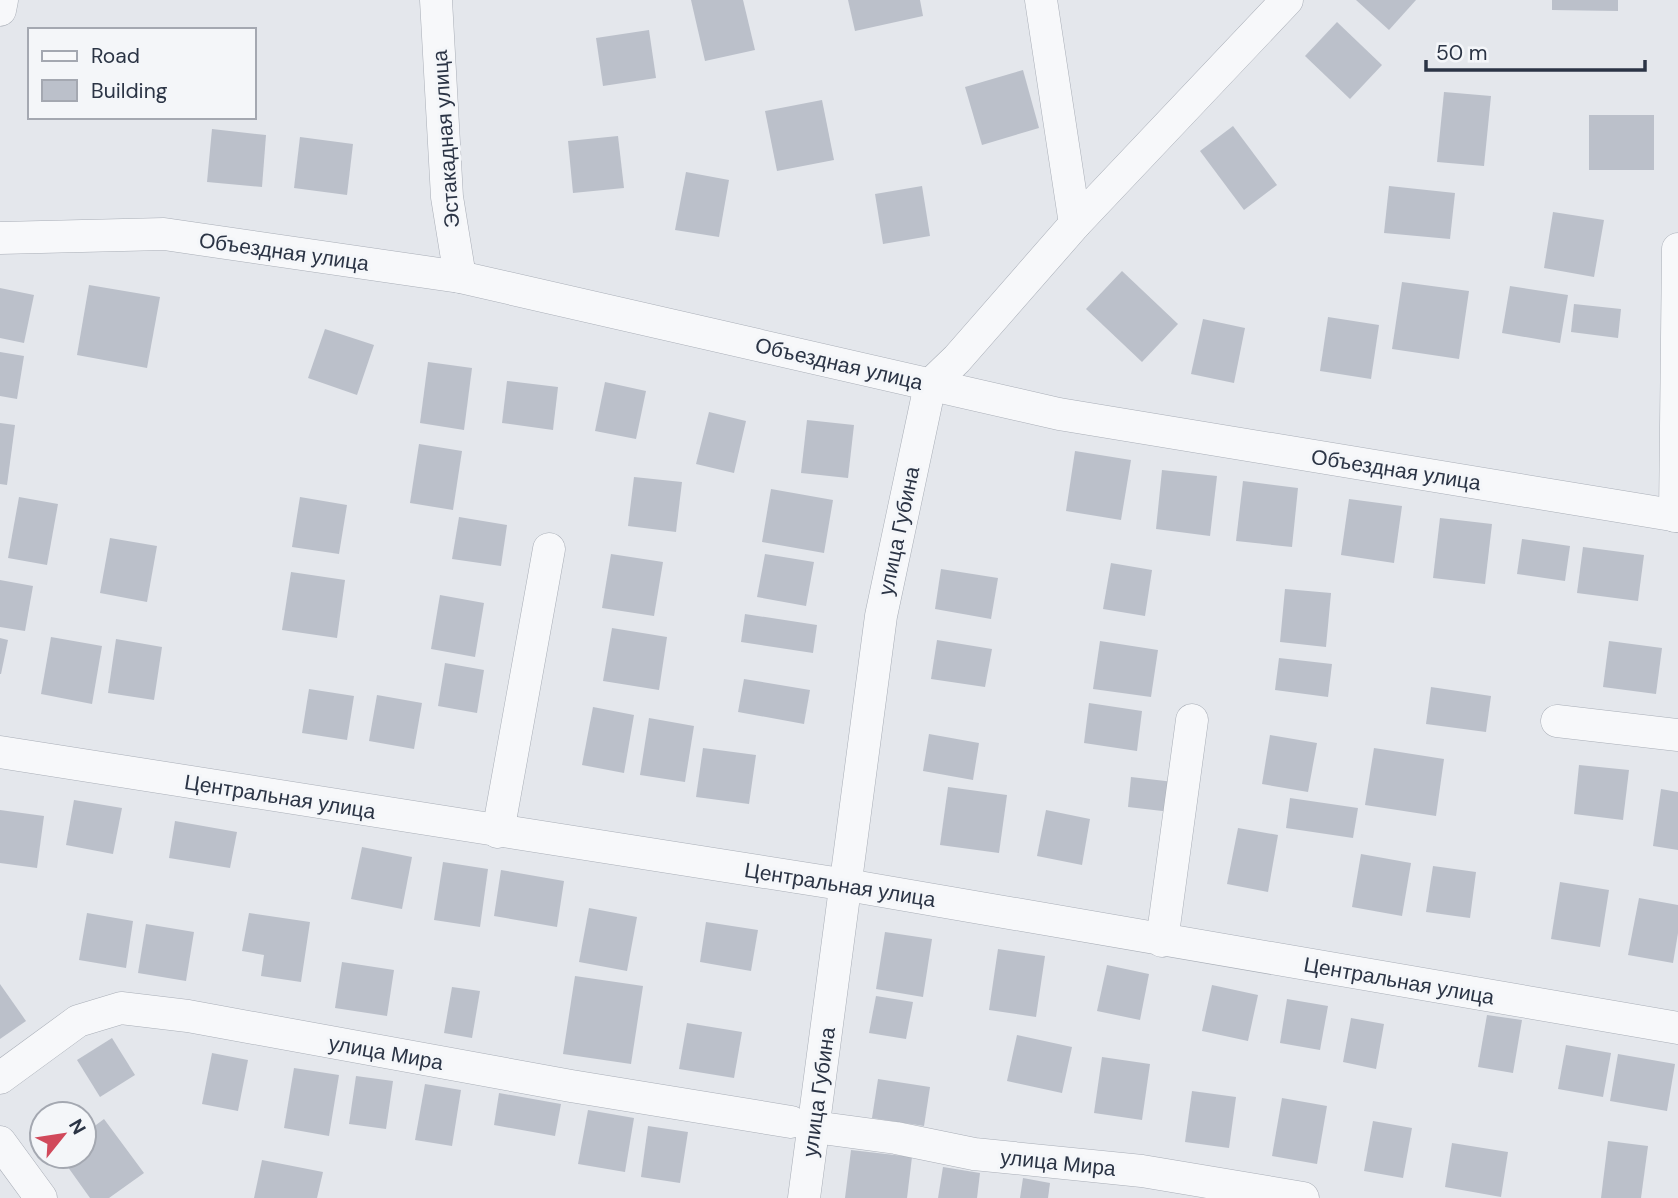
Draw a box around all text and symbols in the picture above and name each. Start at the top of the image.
legend [28,28,256,119]
scale bar [1426,28,1645,72]
text: 50 m [1436,39,1487,67]
text: Road [91,42,140,70]
street label: Эстакадная улица [426,49,466,229]
text: Building [91,77,168,105]
street label: Объездная улица [197,226,371,278]
street label: Объездная улица [752,331,926,397]
street label: Объездная улица [1309,443,1483,497]
street label: улица Губина [872,464,926,598]
street label: Центральная улица [183,768,378,826]
street label: Центральная улица [743,856,938,914]
street label: Центральная улица [1302,950,1497,1012]
street label: улица Губина [796,1025,842,1159]
street label: улица Мира [326,1029,446,1077]
north arrow [28,1100,98,1170]
text: N [63,1114,92,1139]
street label: улица Мира [999,1143,1117,1183]

